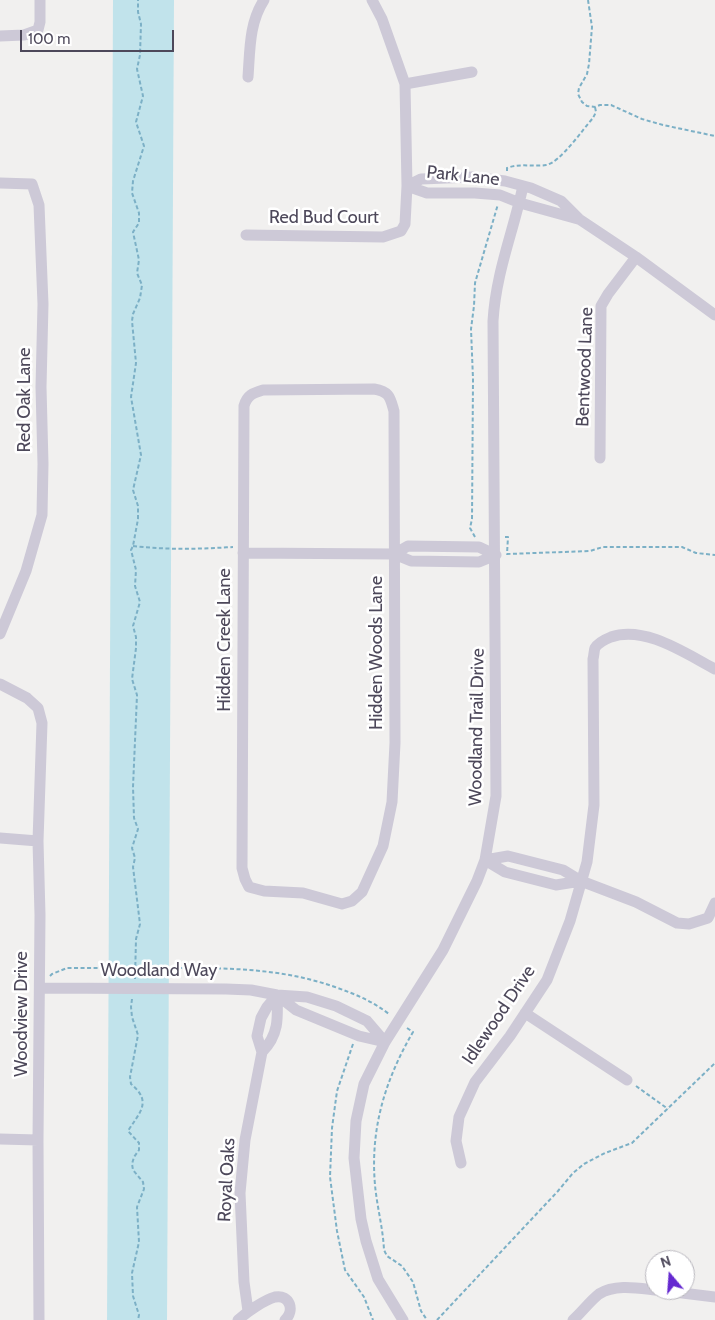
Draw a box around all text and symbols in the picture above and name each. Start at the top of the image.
scale bar [22,20,176,52]
text: 100 m [28,30,70,48]
street label: Park Lane [425,161,501,191]
street label: Red Bud Court [269,207,379,229]
street label: Bentwood Lane [572,307,598,427]
street label: Red Oak Lane [14,347,36,453]
street label: Hidden Creek Lane [214,568,236,712]
street label: Hidden Woods Lane [366,576,388,730]
street label: Woodland Trail Drive [465,648,489,806]
street label: Woodview Drive [11,951,33,1077]
street label: Woodland Way [101,960,217,982]
street label: Idlewood Drive [458,961,540,1069]
street label: Royal Oaks [214,1137,240,1223]
north arrow [645,1250,695,1300]
text: N [658,1252,673,1272]

